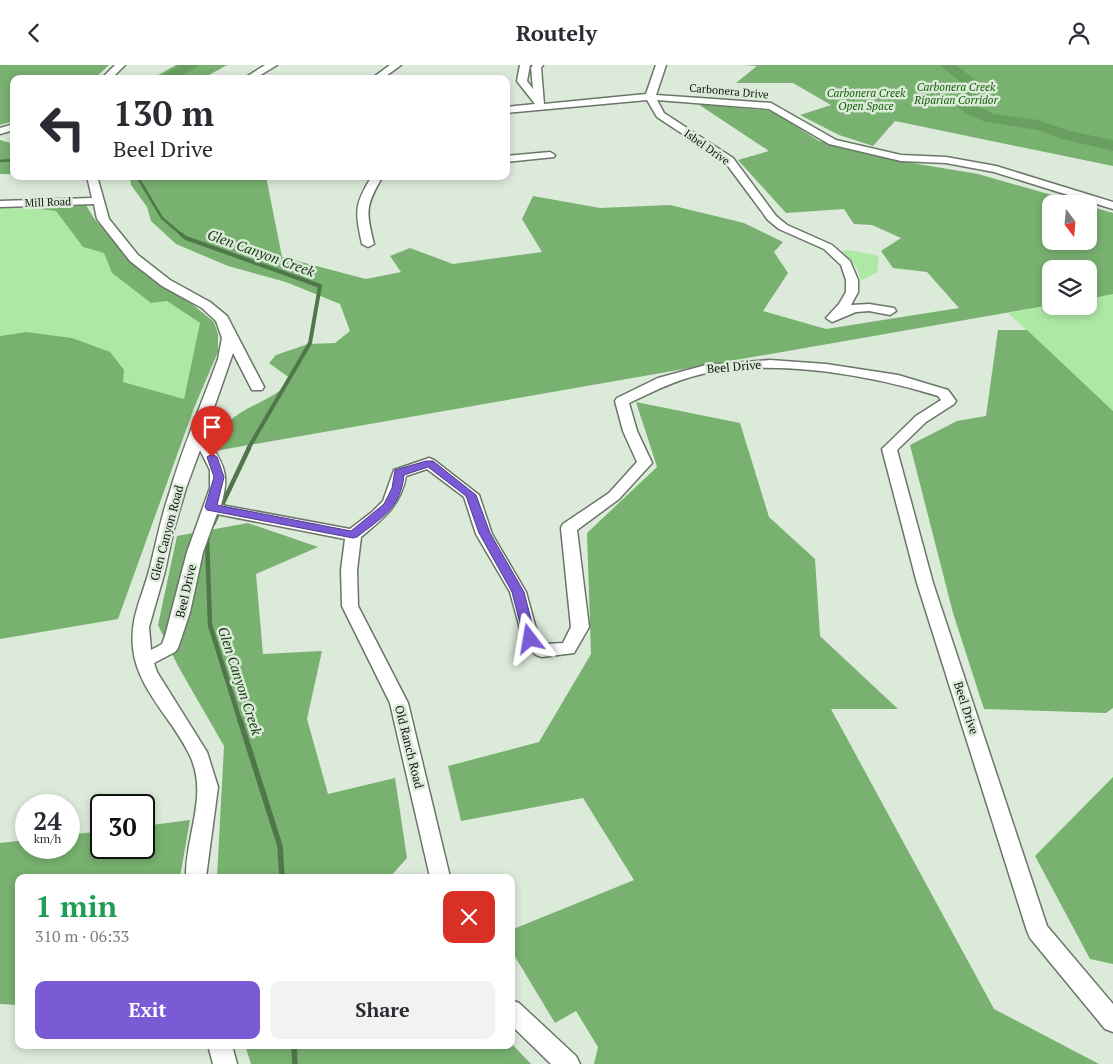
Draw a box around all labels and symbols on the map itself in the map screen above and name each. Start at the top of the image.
park label: Carbonera Creek Riparian Corridor [913,80,998,107]
street label: Carbonera Drive [689,81,770,101]
park label: Carbonera Creek Open Space [827,86,906,113]
street label: Isbel Drive [682,126,733,168]
street label: Mill Road [24,194,72,210]
north arrow [1042,195,1098,250]
water label: Glen Canyon Creek [205,224,318,281]
street label: Beel Drive [706,357,762,376]
pin [191,406,233,457]
street label: Glen Canyon Road [147,483,187,582]
street label: Beel Drive [172,563,199,619]
position arrow [503,612,555,664]
water label: Glen Canyon Creek [214,624,267,738]
street label: Beel Drive [951,680,982,736]
street label: Old Ranch Road [392,704,427,790]
speed limit sign: 30 [90,794,155,859]

